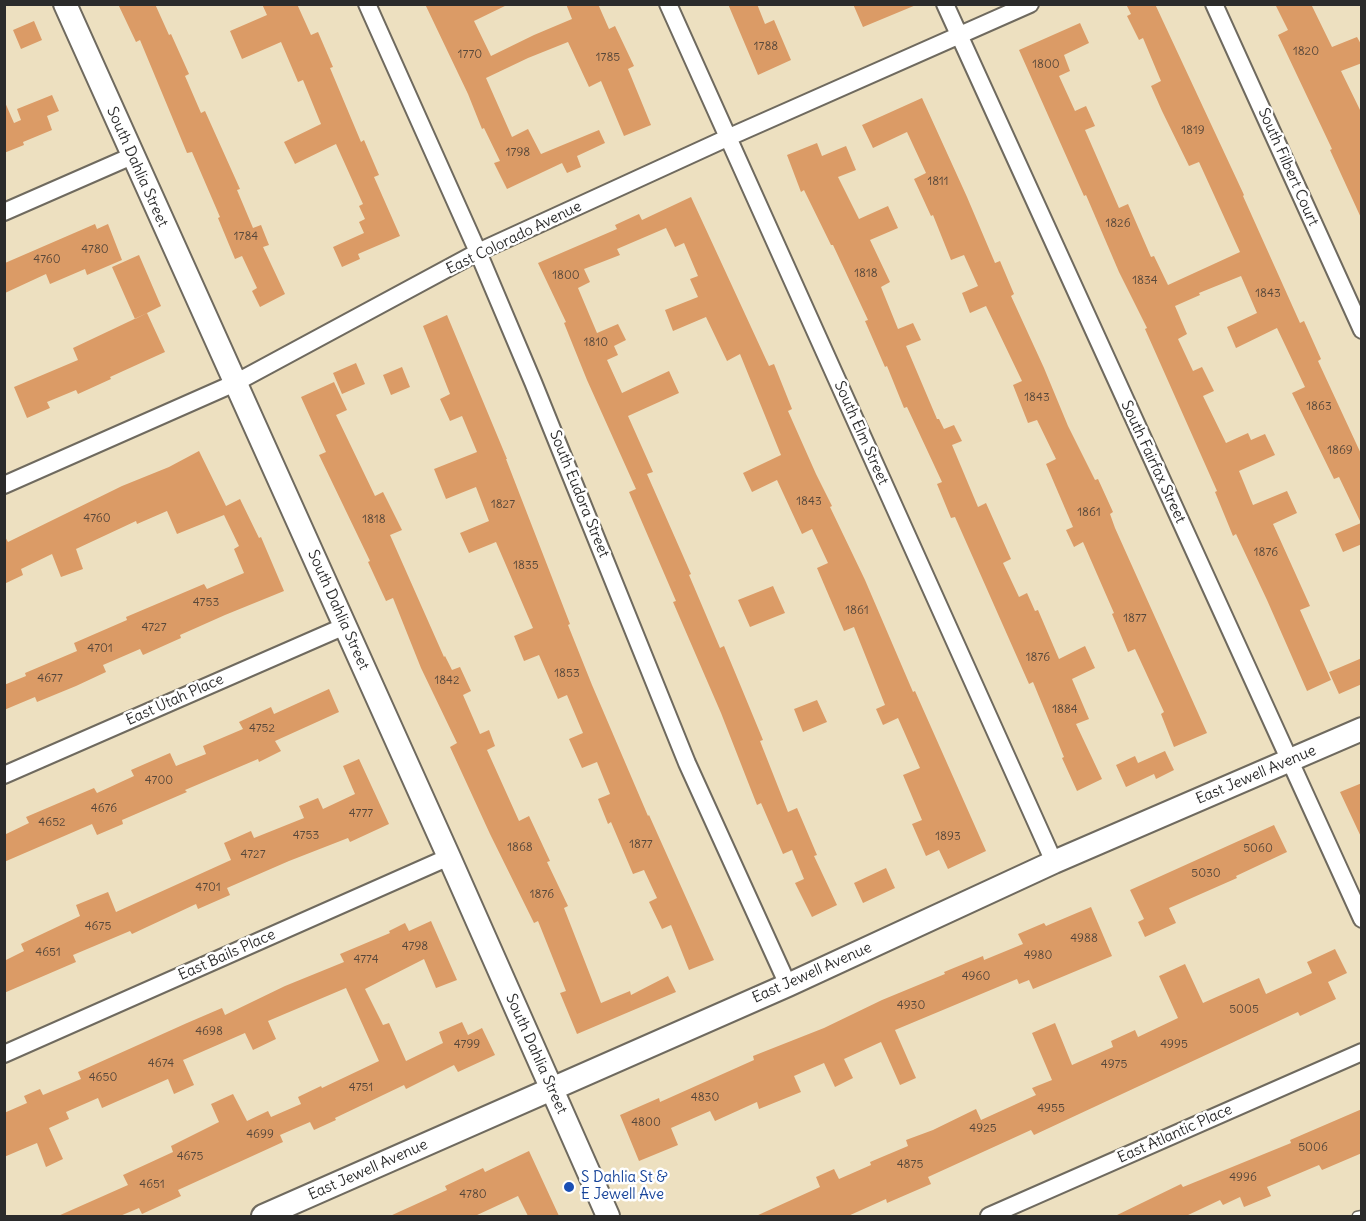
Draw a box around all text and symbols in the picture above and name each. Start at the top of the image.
house number: 1788 [754,40,778,54]
house number: 1820 [1293,45,1319,59]
house number: 1770 [458,48,482,62]
house number: 1785 [596,51,620,65]
house number: 1800 [1032,58,1060,72]
street label: South Dahlia Street [102,104,172,230]
street label: South Filbert Court [1254,105,1322,229]
house number: 1819 [1181,124,1205,138]
house number: 1798 [506,146,530,160]
house number: 1811 [927,175,949,189]
street label: East Colorado Avenue [443,197,585,279]
house number: 1826 [1105,217,1131,231]
house number: 1784 [234,230,258,244]
house number: 4780 [81,243,109,257]
house number: 4760 [33,253,61,267]
house number: 1818 [854,267,878,281]
house number: 1800 [552,269,580,283]
house number: 1834 [1132,274,1158,288]
house number: 1843 [1255,287,1281,301]
house number: 1810 [584,336,608,350]
street label: South Elm Street [830,378,892,488]
house number: 1843 [1024,391,1050,405]
street label: South Fairfax Street [1117,398,1189,526]
house number: 1863 [1306,400,1332,414]
street label: South Eudora Street [545,428,613,560]
house number: 1869 [1327,444,1353,458]
house number: 1843 [796,495,822,509]
house number: 1827 [491,498,515,512]
house number: 1861 [1077,506,1101,520]
house number: 4760 [83,512,111,526]
house number: 1818 [362,513,386,527]
house number: 1876 [1254,546,1278,560]
street label: South Dahlia Street [303,547,373,673]
house number: 1835 [513,559,539,573]
house number: 4753 [193,596,219,610]
house number: 1861 [845,604,869,618]
house number: 1877 [1123,612,1147,626]
house number: 4727 [141,621,167,635]
house number: 4701 [87,642,113,656]
house number: 1876 [1026,651,1050,665]
house number: 1853 [554,667,580,681]
street label: East Utah Place [123,670,227,730]
house number: 4677 [37,672,63,686]
house number: 1842 [434,674,460,688]
house number: 1884 [1052,703,1078,717]
house number: 4752 [249,722,275,736]
street label: East Jewell Avenue [1193,742,1319,808]
house number: 4700 [145,774,173,788]
house number: 4676 [91,802,117,816]
house number: 4777 [349,807,373,821]
house number: 4652 [38,816,66,830]
house number: 4753 [293,829,319,843]
house number: 1893 [935,830,961,844]
house number: 1877 [629,838,653,852]
house number: 1868 [507,841,533,855]
house number: 5060 [1243,842,1273,856]
house number: 4727 [240,848,266,862]
house number: 5030 [1191,867,1221,881]
house number: 4701 [195,881,221,895]
house number: 1876 [530,888,554,902]
house number: 4675 [85,920,111,934]
street label: East Bails Place [176,926,278,984]
house number: 4988 [1070,932,1098,946]
street label: East Jewell Avenue [750,939,874,1007]
house number: 4798 [402,940,428,954]
house number: 4651 [35,946,61,960]
house number: 4980 [1024,949,1052,963]
house number: 4774 [353,953,379,967]
house number: 4960 [962,970,990,984]
street label: South Dahlia Street [501,991,571,1117]
house number: 4930 [897,999,925,1013]
house number: 5005 [1229,1003,1259,1017]
house number: 4698 [195,1025,223,1039]
house number: 4799 [454,1038,480,1052]
house number: 4995 [1160,1038,1188,1052]
house number: 4674 [148,1057,174,1071]
house number: 4975 [1101,1058,1127,1072]
house number: 4650 [89,1071,117,1085]
house number: 4751 [349,1081,373,1095]
house number: 4830 [691,1091,719,1105]
street label: East Atlantic Place [1115,1101,1235,1167]
house number: 4955 [1037,1102,1065,1116]
house number: 4800 [631,1116,661,1130]
house number: 4925 [969,1122,997,1136]
house number: 4699 [246,1128,274,1142]
street label: East Jewell Avenue [306,1136,430,1204]
house number: 5006 [1298,1141,1328,1155]
house number: 4675 [177,1150,203,1164]
house number: 4875 [897,1158,923,1172]
place label: S Dahlia St & E Jewell Ave [581,1169,668,1204]
house number: 4996 [1229,1171,1257,1185]
house number: 4651 [139,1178,165,1192]
marker: S Dahlia St & E Jewell Ave [562,1180,576,1194]
house number: 4780 [459,1188,487,1202]

